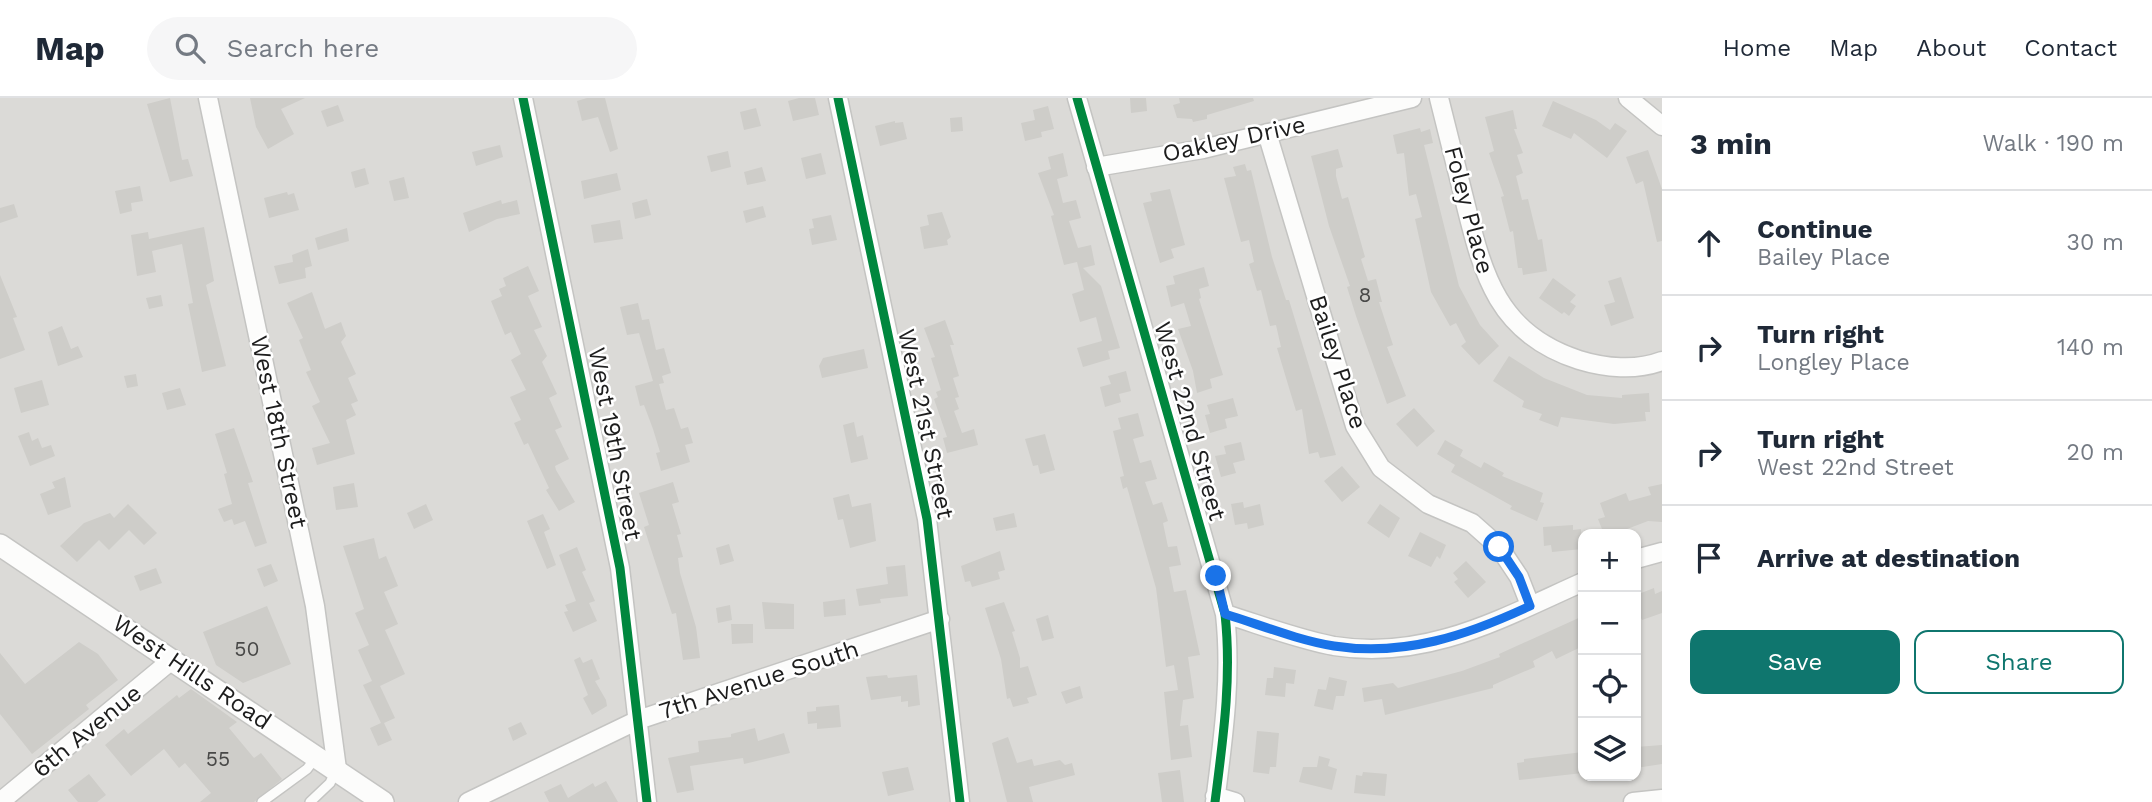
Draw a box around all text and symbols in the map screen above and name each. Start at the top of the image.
search box [147,17,637,80]
text: Map [35,29,105,68]
icon: search [171,29,209,67]
text: Search here [227,33,379,63]
text: Home [1723,34,1791,62]
text: Map [1829,34,1878,62]
text: About [1916,34,1986,62]
text: Contact [2024,34,2117,62]
street label: Oakley Drive [1160,110,1308,168]
text: 3 min [1690,126,1772,161]
text: Walk · 190 m [1983,130,2124,157]
street label: Foley Place [1439,143,1499,277]
text: Continue [1757,214,1873,244]
icon: ahead [1690,224,1728,262]
text: 30 m [2067,229,2124,256]
text: Bailey Place [1757,244,1890,271]
house number: 8 [1359,282,1371,307]
street label: Bailey Place [1303,292,1373,432]
street label: West 22nd Street [1148,318,1232,524]
text: Turn right [1757,319,1884,349]
street label: West 21st Street [892,326,960,522]
icon: right [1690,329,1728,367]
street label: West 18th Street [245,333,313,531]
text: 140 m [2057,334,2124,361]
street label: West 19th Street [583,345,647,543]
text: Longley Place [1757,349,1910,376]
text: Turn right [1757,424,1884,454]
icon: right [1690,434,1728,472]
text: 20 m [2067,439,2124,466]
text: West 22nd Street [1757,454,1954,481]
map controls [1578,529,1641,781]
button: + [1578,529,1641,592]
route start [1483,531,1514,562]
icon: arrive [1690,539,1728,577]
text: Arrive at destination [1757,543,2020,573]
route end [1200,560,1231,591]
button: − [1578,592,1641,655]
street label: West Hills Road [107,609,277,735]
button: Save [1690,630,1900,694]
button: Share [1914,630,2124,694]
street label: 7th Avenue South [656,635,862,725]
house number: 50 [234,636,260,661]
button: locate [1578,655,1641,718]
street label: 6th Avenue [27,679,147,783]
button: layers [1578,718,1641,781]
house number: 55 [206,746,230,771]

